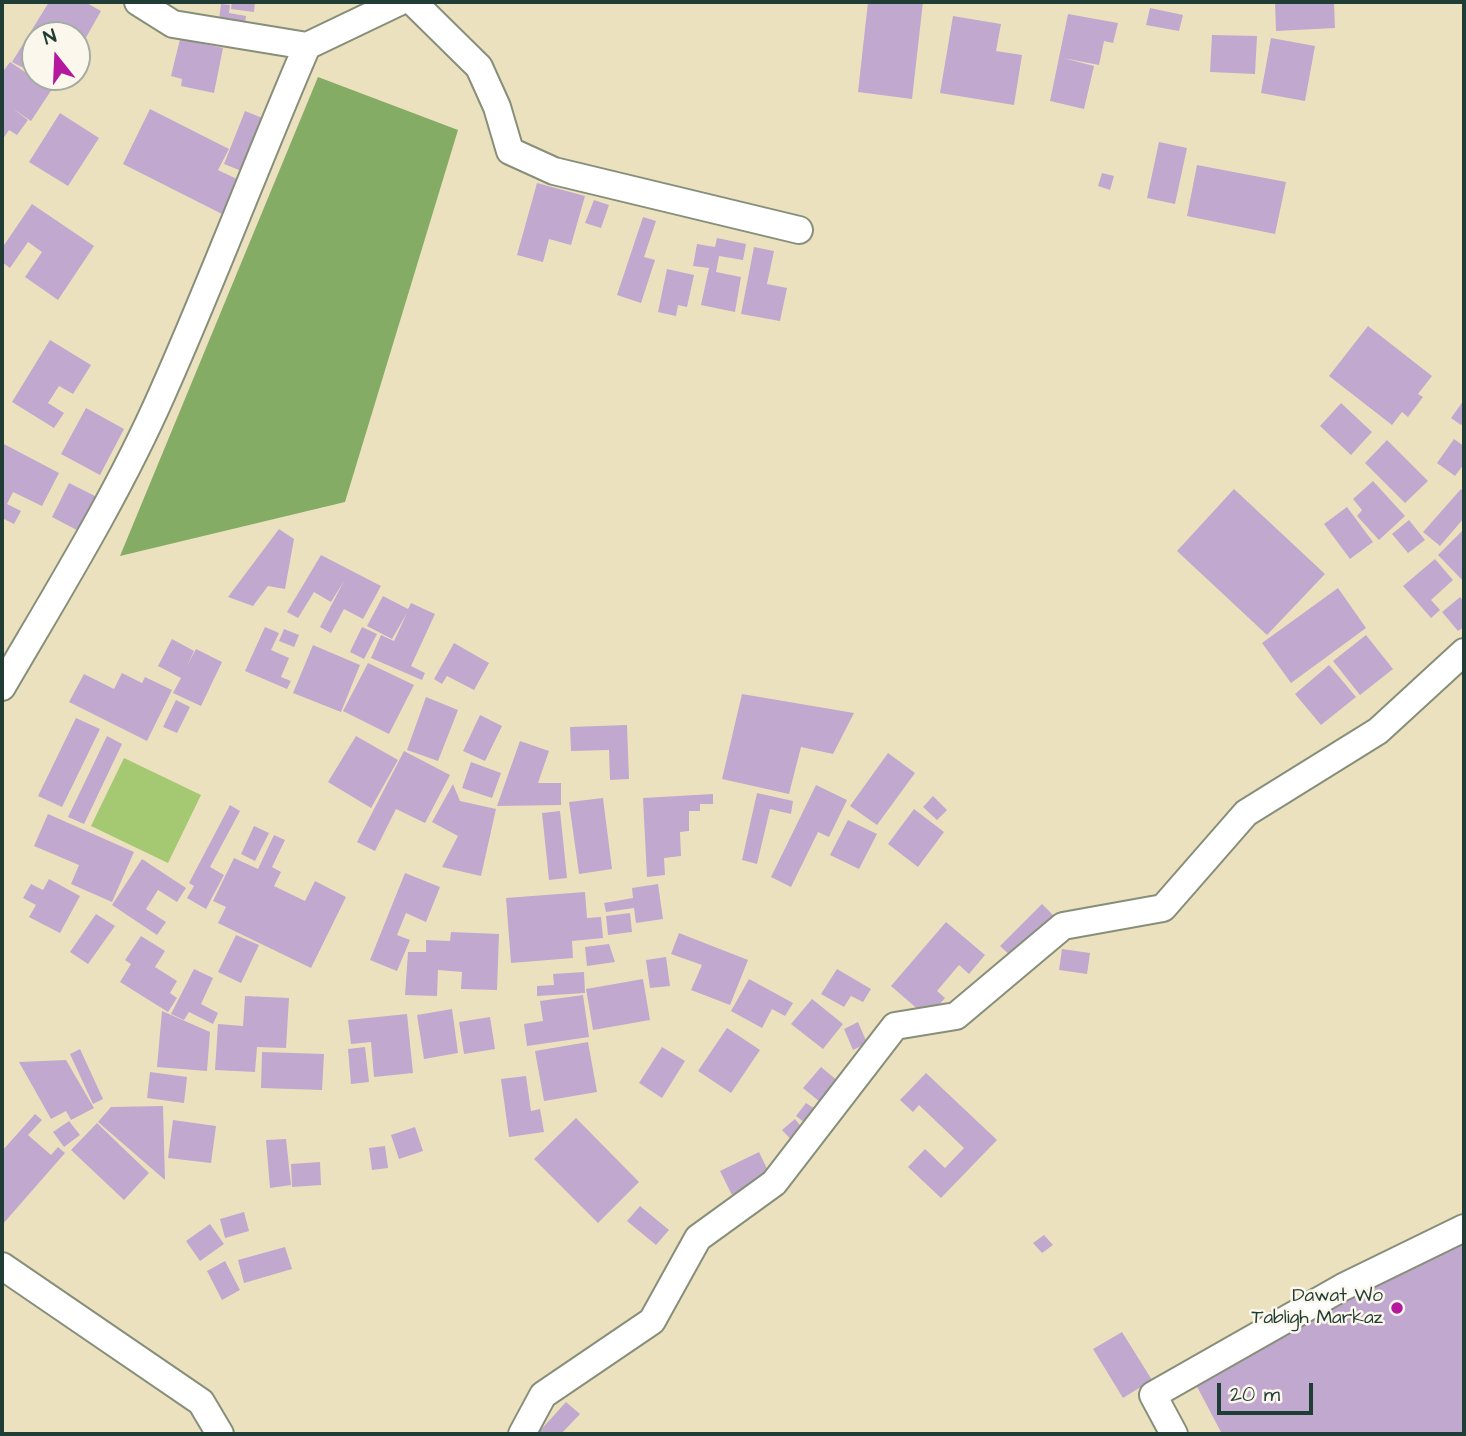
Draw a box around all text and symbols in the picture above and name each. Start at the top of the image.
north arrow [21,21,91,91]
text: N [40,23,60,52]
place label: Dawat Wo Tabligh Markaz [1252,1286,1383,1330]
marker: Dawat Wo Tabligh Markaz [1389,1300,1405,1316]
scale bar [1221,1370,1317,1414]
text: 20 m [1230,1380,1280,1409]

